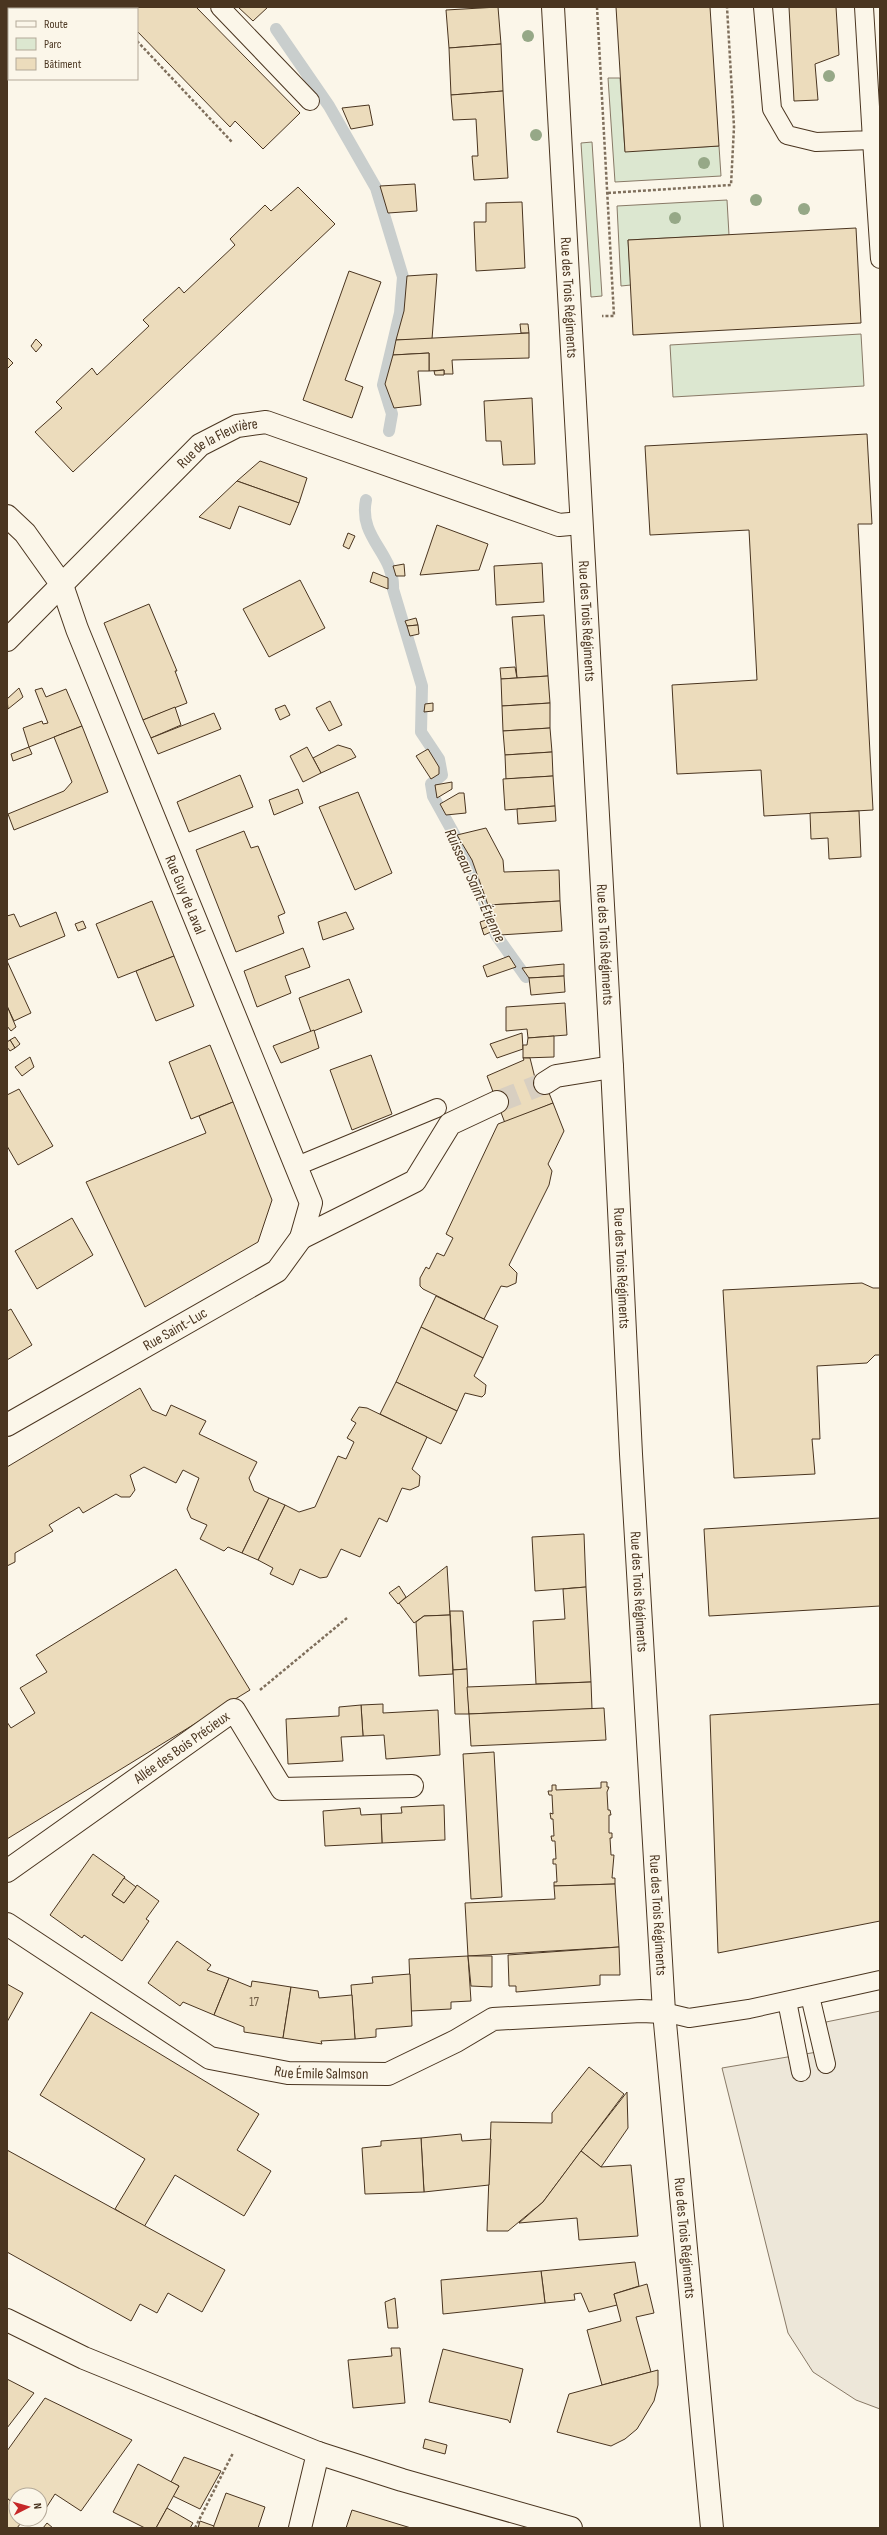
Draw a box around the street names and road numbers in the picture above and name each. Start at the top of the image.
street label: Rue des Trois Régiments [556,237,582,359]
street label: Rue de la Fleurière [173,414,259,473]
street label: Rue des Trois Régiments [574,560,600,682]
street label: Rue Guy de Laval [160,853,209,937]
street label: Rue des Trois Régiments [592,884,618,1006]
street label: Rue des Trois Régiments [609,1207,634,1329]
street label: Rue Saint-Luc [140,1303,211,1355]
street label: Rue des Trois Régiments [626,1531,652,1653]
street label: Allée des Bois Précieux [129,1707,234,1789]
street label: Rue des Trois Régiments [645,1854,671,1976]
street label: Rue Émile Salmson [273,2062,369,2084]
street label: Rue des Trois Régiments [669,2177,700,2299]

